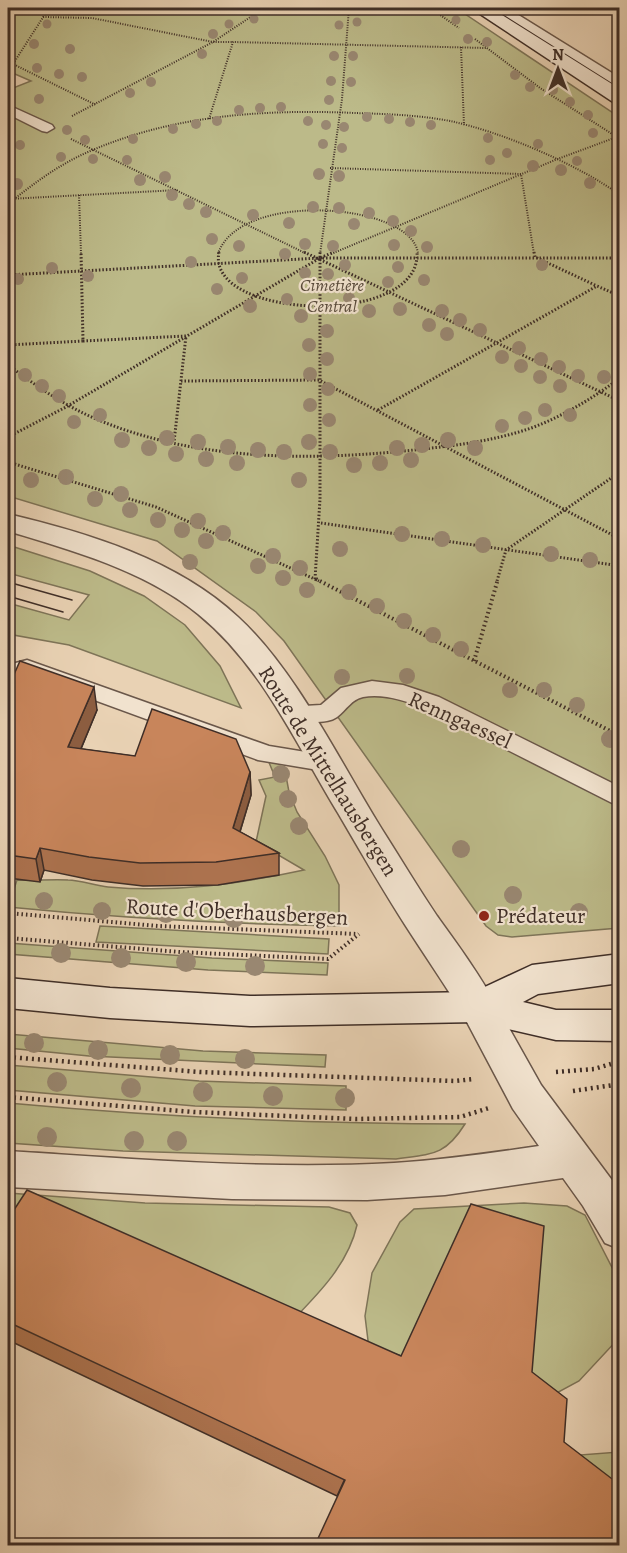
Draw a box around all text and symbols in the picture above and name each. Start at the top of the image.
north arrow [528,39,588,99]
text: N [552,44,564,66]
park label: Cimetière Central [300,273,364,318]
street label: Route de Mittelhausbergen [251,660,405,882]
street label: Renngaessel [403,684,517,756]
street label: Route d'Oberhausbergen [125,891,349,933]
place label: Prédateur [496,901,585,931]
marker: Prédateur [477,909,491,923]

